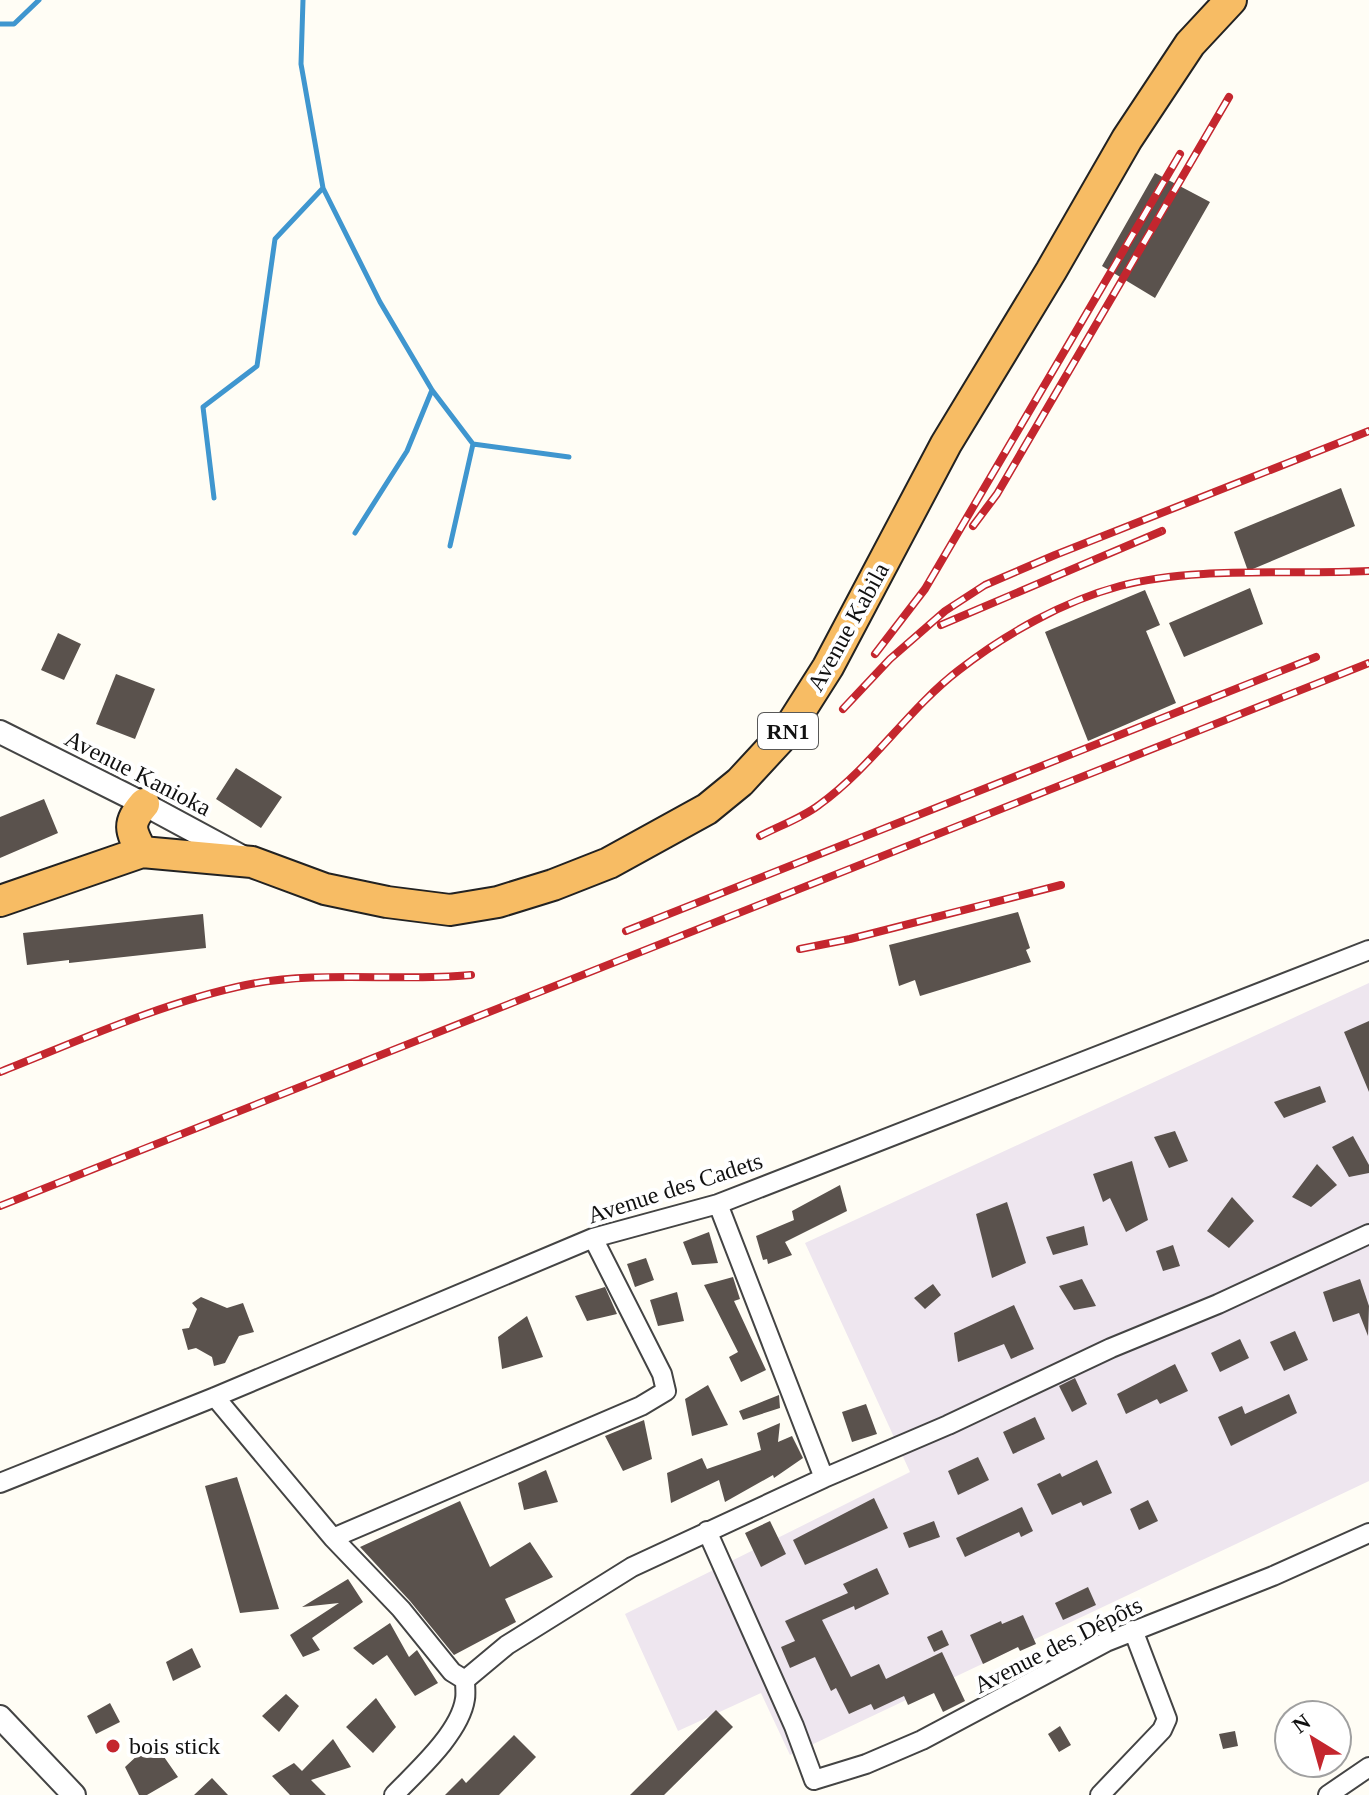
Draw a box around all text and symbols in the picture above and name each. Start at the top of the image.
street label: Avenue Kabila [802,558,894,696]
road number: RN1 [758,713,818,749]
street label: Avenue Kanioka [61,725,216,821]
street label: Avenue des Cadets [584,1147,766,1229]
street label: Avenue des Dépôts [970,1591,1146,1699]
north arrow [1273,1699,1353,1779]
text: N [1287,1709,1315,1738]
place label: bois stick [129,1733,220,1759]
marker: bois stick [104,1737,122,1755]

